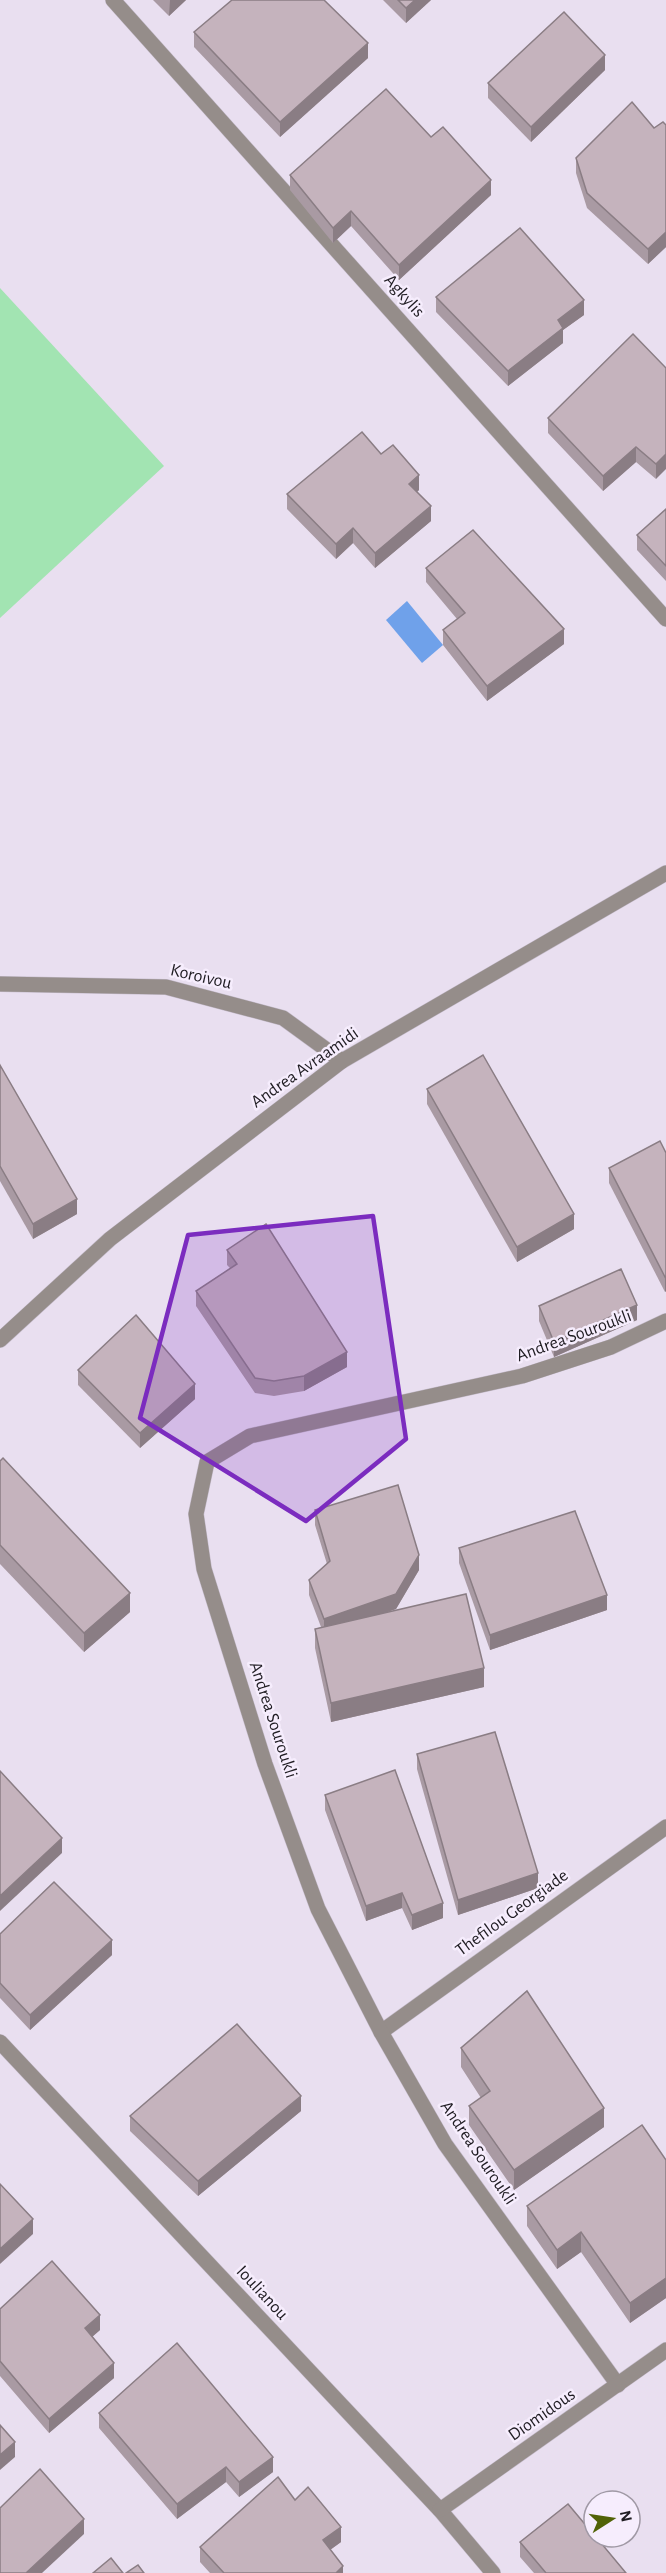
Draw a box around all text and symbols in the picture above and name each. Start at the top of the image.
street label: Agkylis [380,271,428,321]
street label: Koroivou [169,961,233,993]
street label: Andrea Avraamidi [248,1024,362,1112]
street label: Andrea Souroukli [514,1307,634,1365]
street label: Andrea Souroukli [246,1660,300,1780]
street label: Thefilou Georgiade [453,1866,571,1960]
street label: Andrea Souroukli [437,2098,519,2208]
street label: Ioulianou [233,2262,291,2324]
street label: Diomidous [505,2385,579,2445]
north arrow [582,2489,642,2549]
text: N [617,2509,635,2523]

